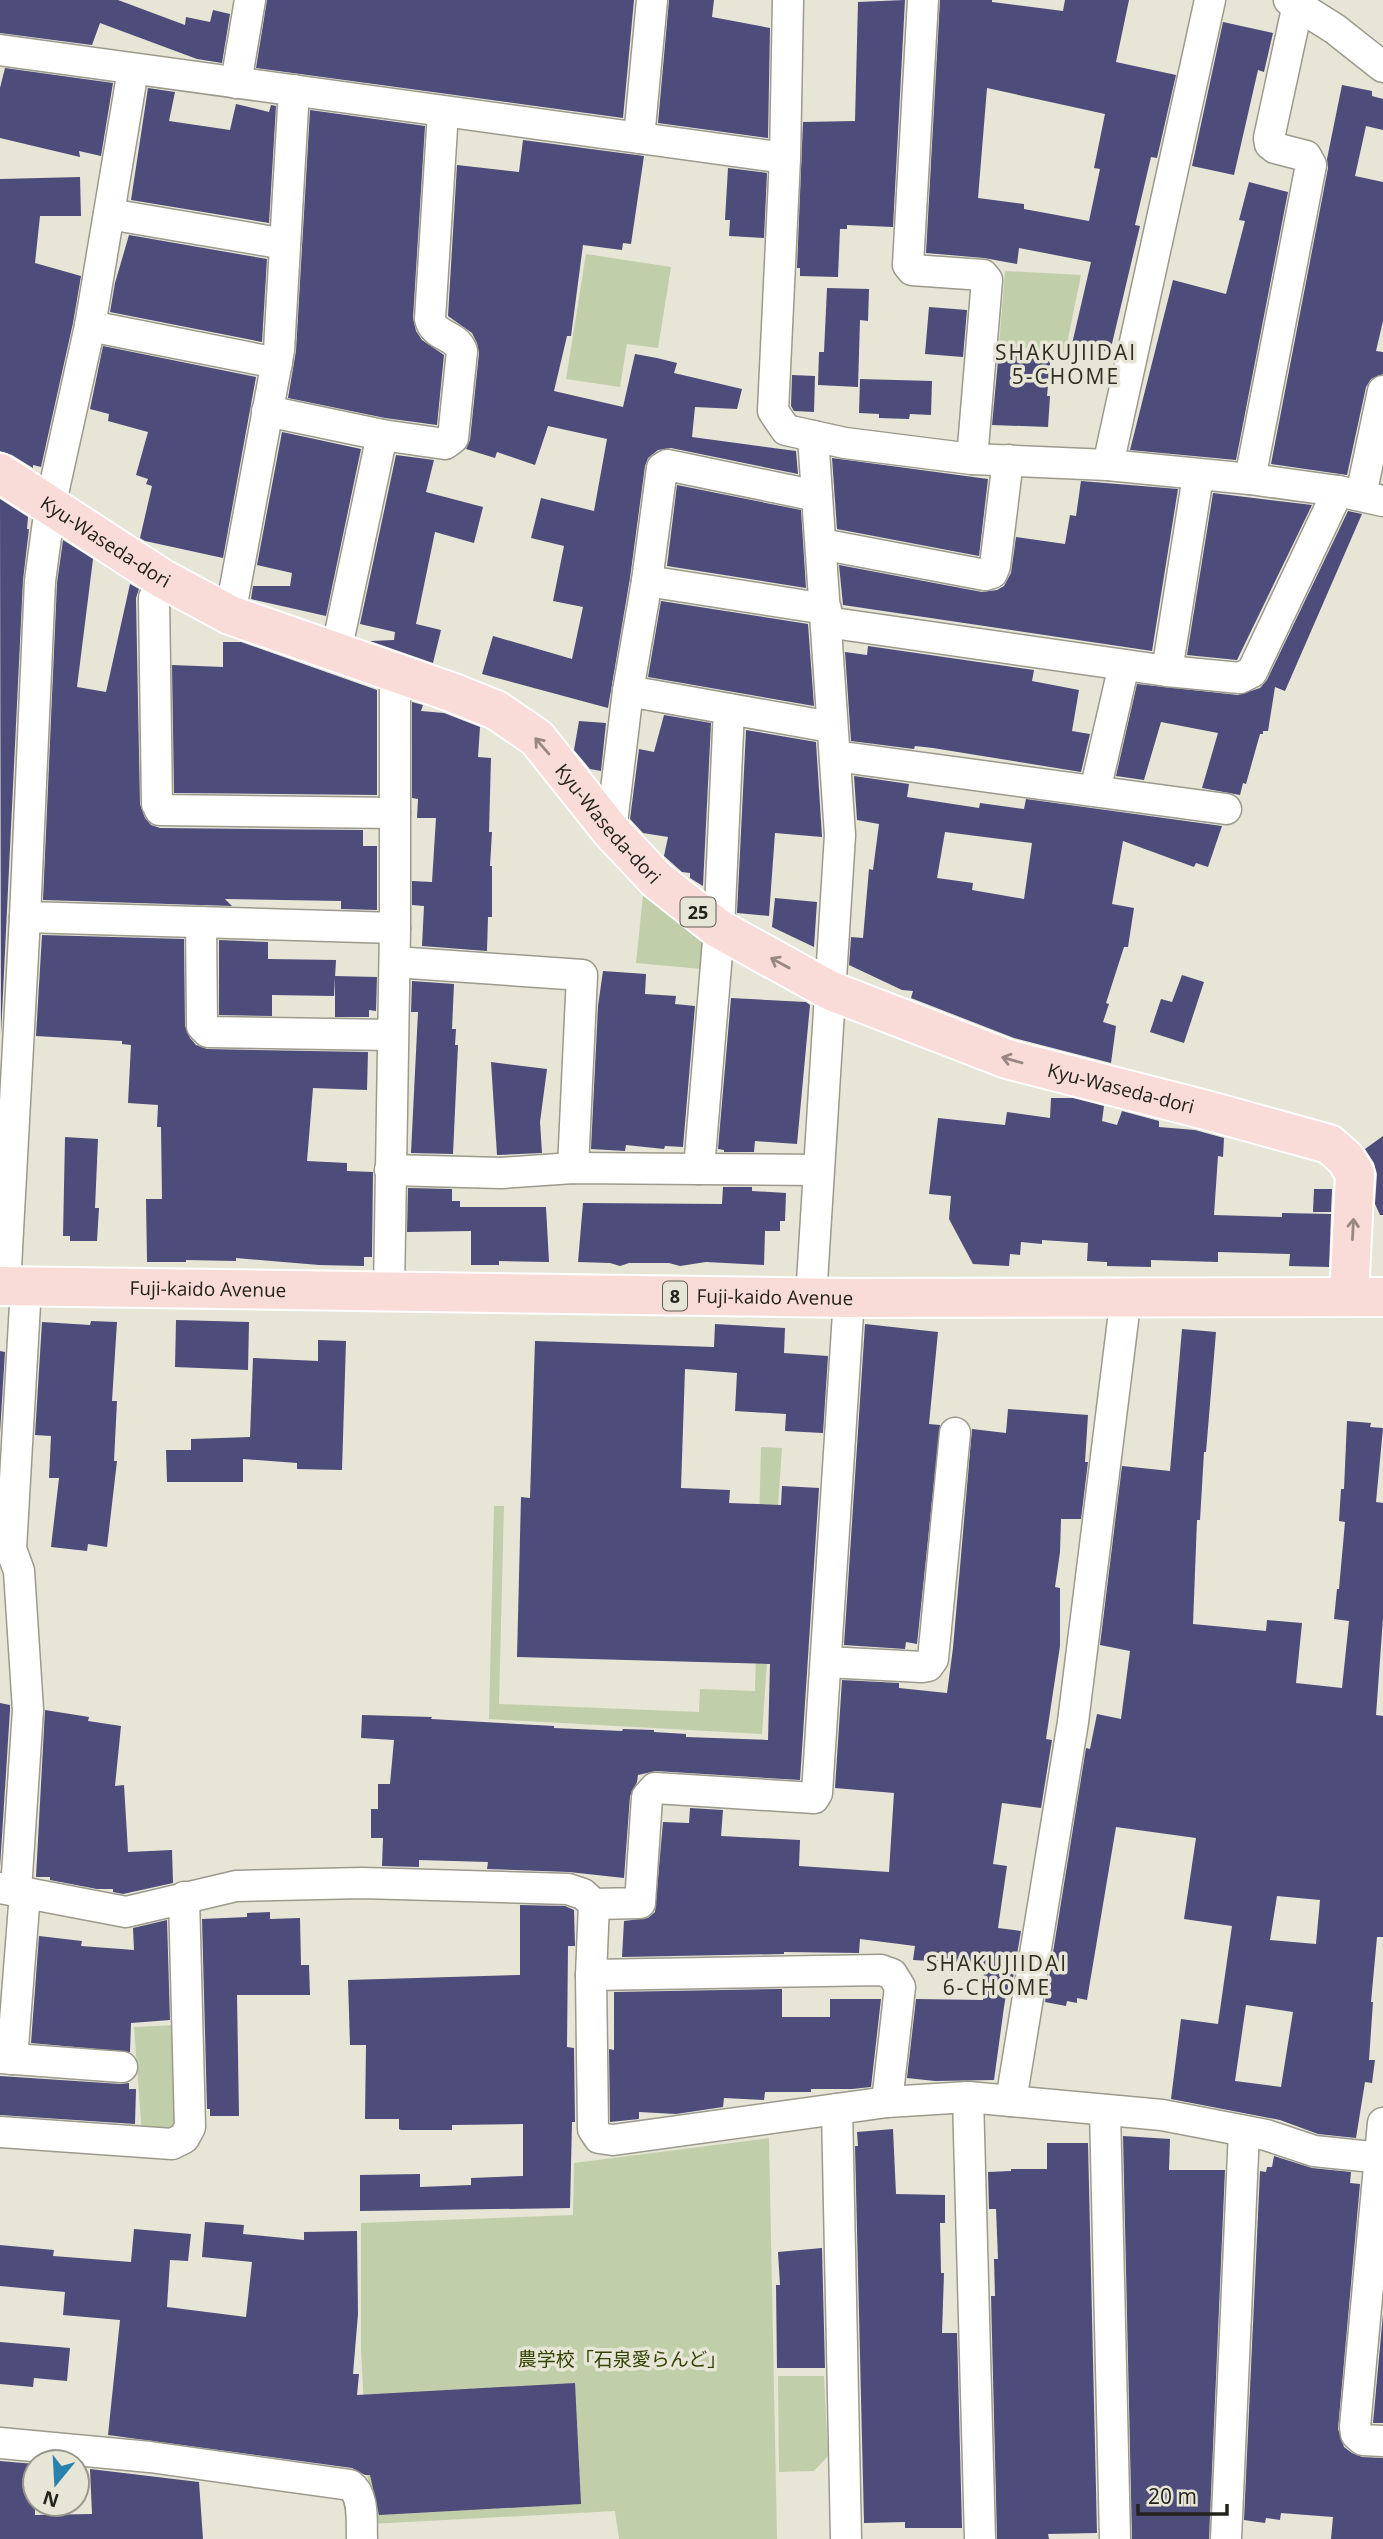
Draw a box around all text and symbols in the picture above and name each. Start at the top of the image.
district label: SHAKUJIIDAI 5-CHOME [995,338,1137,390]
street label: Kyu-Waseda-dori [35,490,175,594]
one-way arrow [534,737,550,755]
street label: Kyu-Waseda-dori [549,758,667,889]
road number: 25 [680,897,716,926]
one-way arrow [770,956,791,969]
one-way arrow [1001,1053,1023,1066]
street label: Kyu-Waseda-dori [1045,1057,1197,1119]
one-way arrow [1346,1218,1359,1241]
street label: Fuji-kaido Avenue [129,1275,287,1303]
road number: 8 [663,1282,687,1310]
street label: Fuji-kaido Avenue [696,1283,853,1311]
district label: SHAKUJIIDAI 6-CHOME [926,1949,1068,2001]
park label: 農学校「石泉愛らんど」 [518,2346,726,2372]
north arrow [21,2448,91,2518]
scale bar [1138,2472,1227,2516]
text: 20 m [1148,2482,1197,2510]
text: N [39,2484,62,2514]

